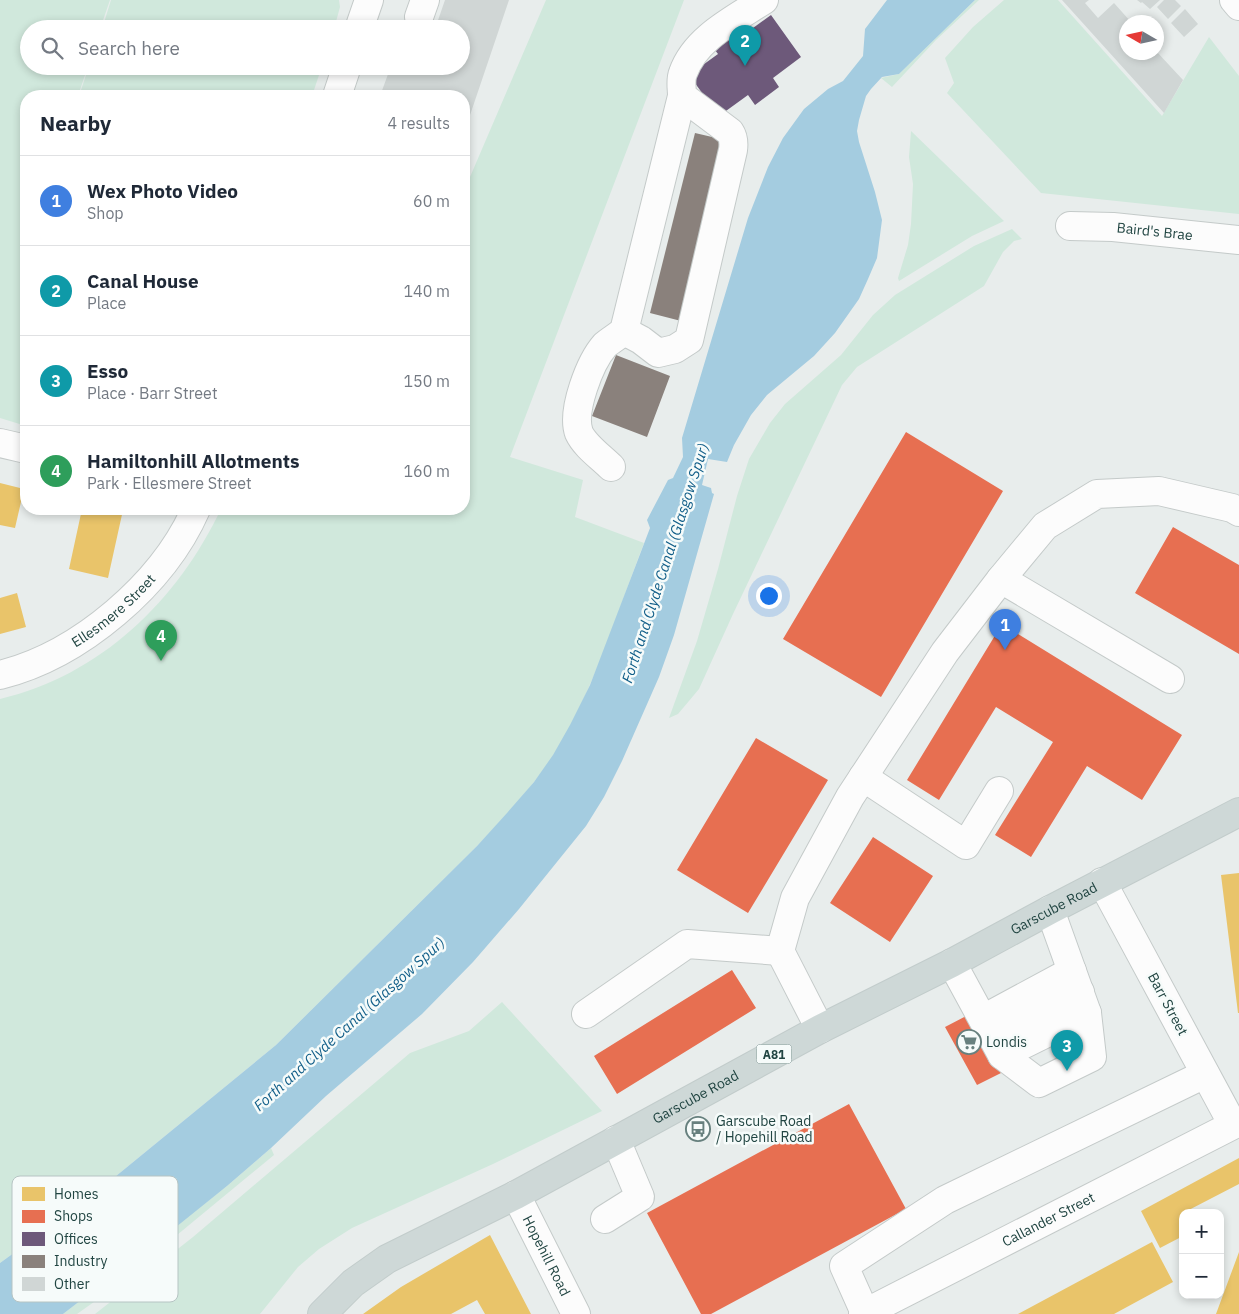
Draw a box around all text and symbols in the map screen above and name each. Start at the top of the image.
north arrow [1119,15,1164,60]
search box [20,20,470,75]
pin: 2 [729,25,761,66]
icon: search [38,34,66,62]
text: Search here [78,36,180,60]
text: Nearby [40,109,111,137]
text: 4 results [387,113,450,133]
text: Wex Photo Video [87,179,238,203]
text: 1 [51,191,61,211]
text: 60 m [413,191,450,211]
text: Shop [87,203,124,223]
street label: Baird's Brae [1116,218,1194,244]
text: Canal House [87,269,199,293]
text: 2 [51,281,61,301]
text: 140 m [403,281,450,301]
text: Place [87,293,126,313]
text: Esso [87,359,128,383]
text: 3 [51,371,61,391]
text: 150 m [403,371,450,391]
text: Place · Barr Street [87,383,218,403]
water label: Forth and Clyde Canal (Glasgow Spur) [617,441,713,685]
text: Hamiltonhill Allotments [87,449,300,473]
text: 4 [51,461,61,481]
text: 160 m [403,461,450,481]
text: Park · Ellesmere Street [87,473,252,493]
street label: Ellesmere Street [68,570,159,651]
your location [756,583,782,609]
pin: 1 [989,609,1021,650]
pin: 4 [145,620,177,661]
street label: Garscube Road [1007,878,1100,939]
water label: Forth and Clyde Canal (Glasgow Spur) [249,933,449,1115]
street label: Barr Street [1144,969,1192,1039]
supermarket icon: Londis [956,1029,982,1055]
pin: 3 [1051,1030,1083,1071]
place label: Londis [986,1033,1027,1051]
road number: A81 [756,1044,792,1064]
street label: Garscube Road [649,1066,742,1128]
place label: Garscube Road / Hopehill Road [716,1112,813,1146]
bus stop icon: Garscube Road / Hopehill Road [685,1116,711,1142]
legend [12,1176,178,1302]
text: Homes [54,1185,99,1203]
street label: Callander Street [999,1188,1098,1251]
text: Shops [54,1207,93,1225]
map controls [1179,1209,1224,1299]
button: + [1179,1209,1224,1254]
street label: Hopehill Road [519,1212,574,1299]
text: Offices [54,1230,98,1248]
text: Industry [54,1252,108,1270]
button: − [1179,1254,1224,1299]
text: Other [54,1275,90,1293]

